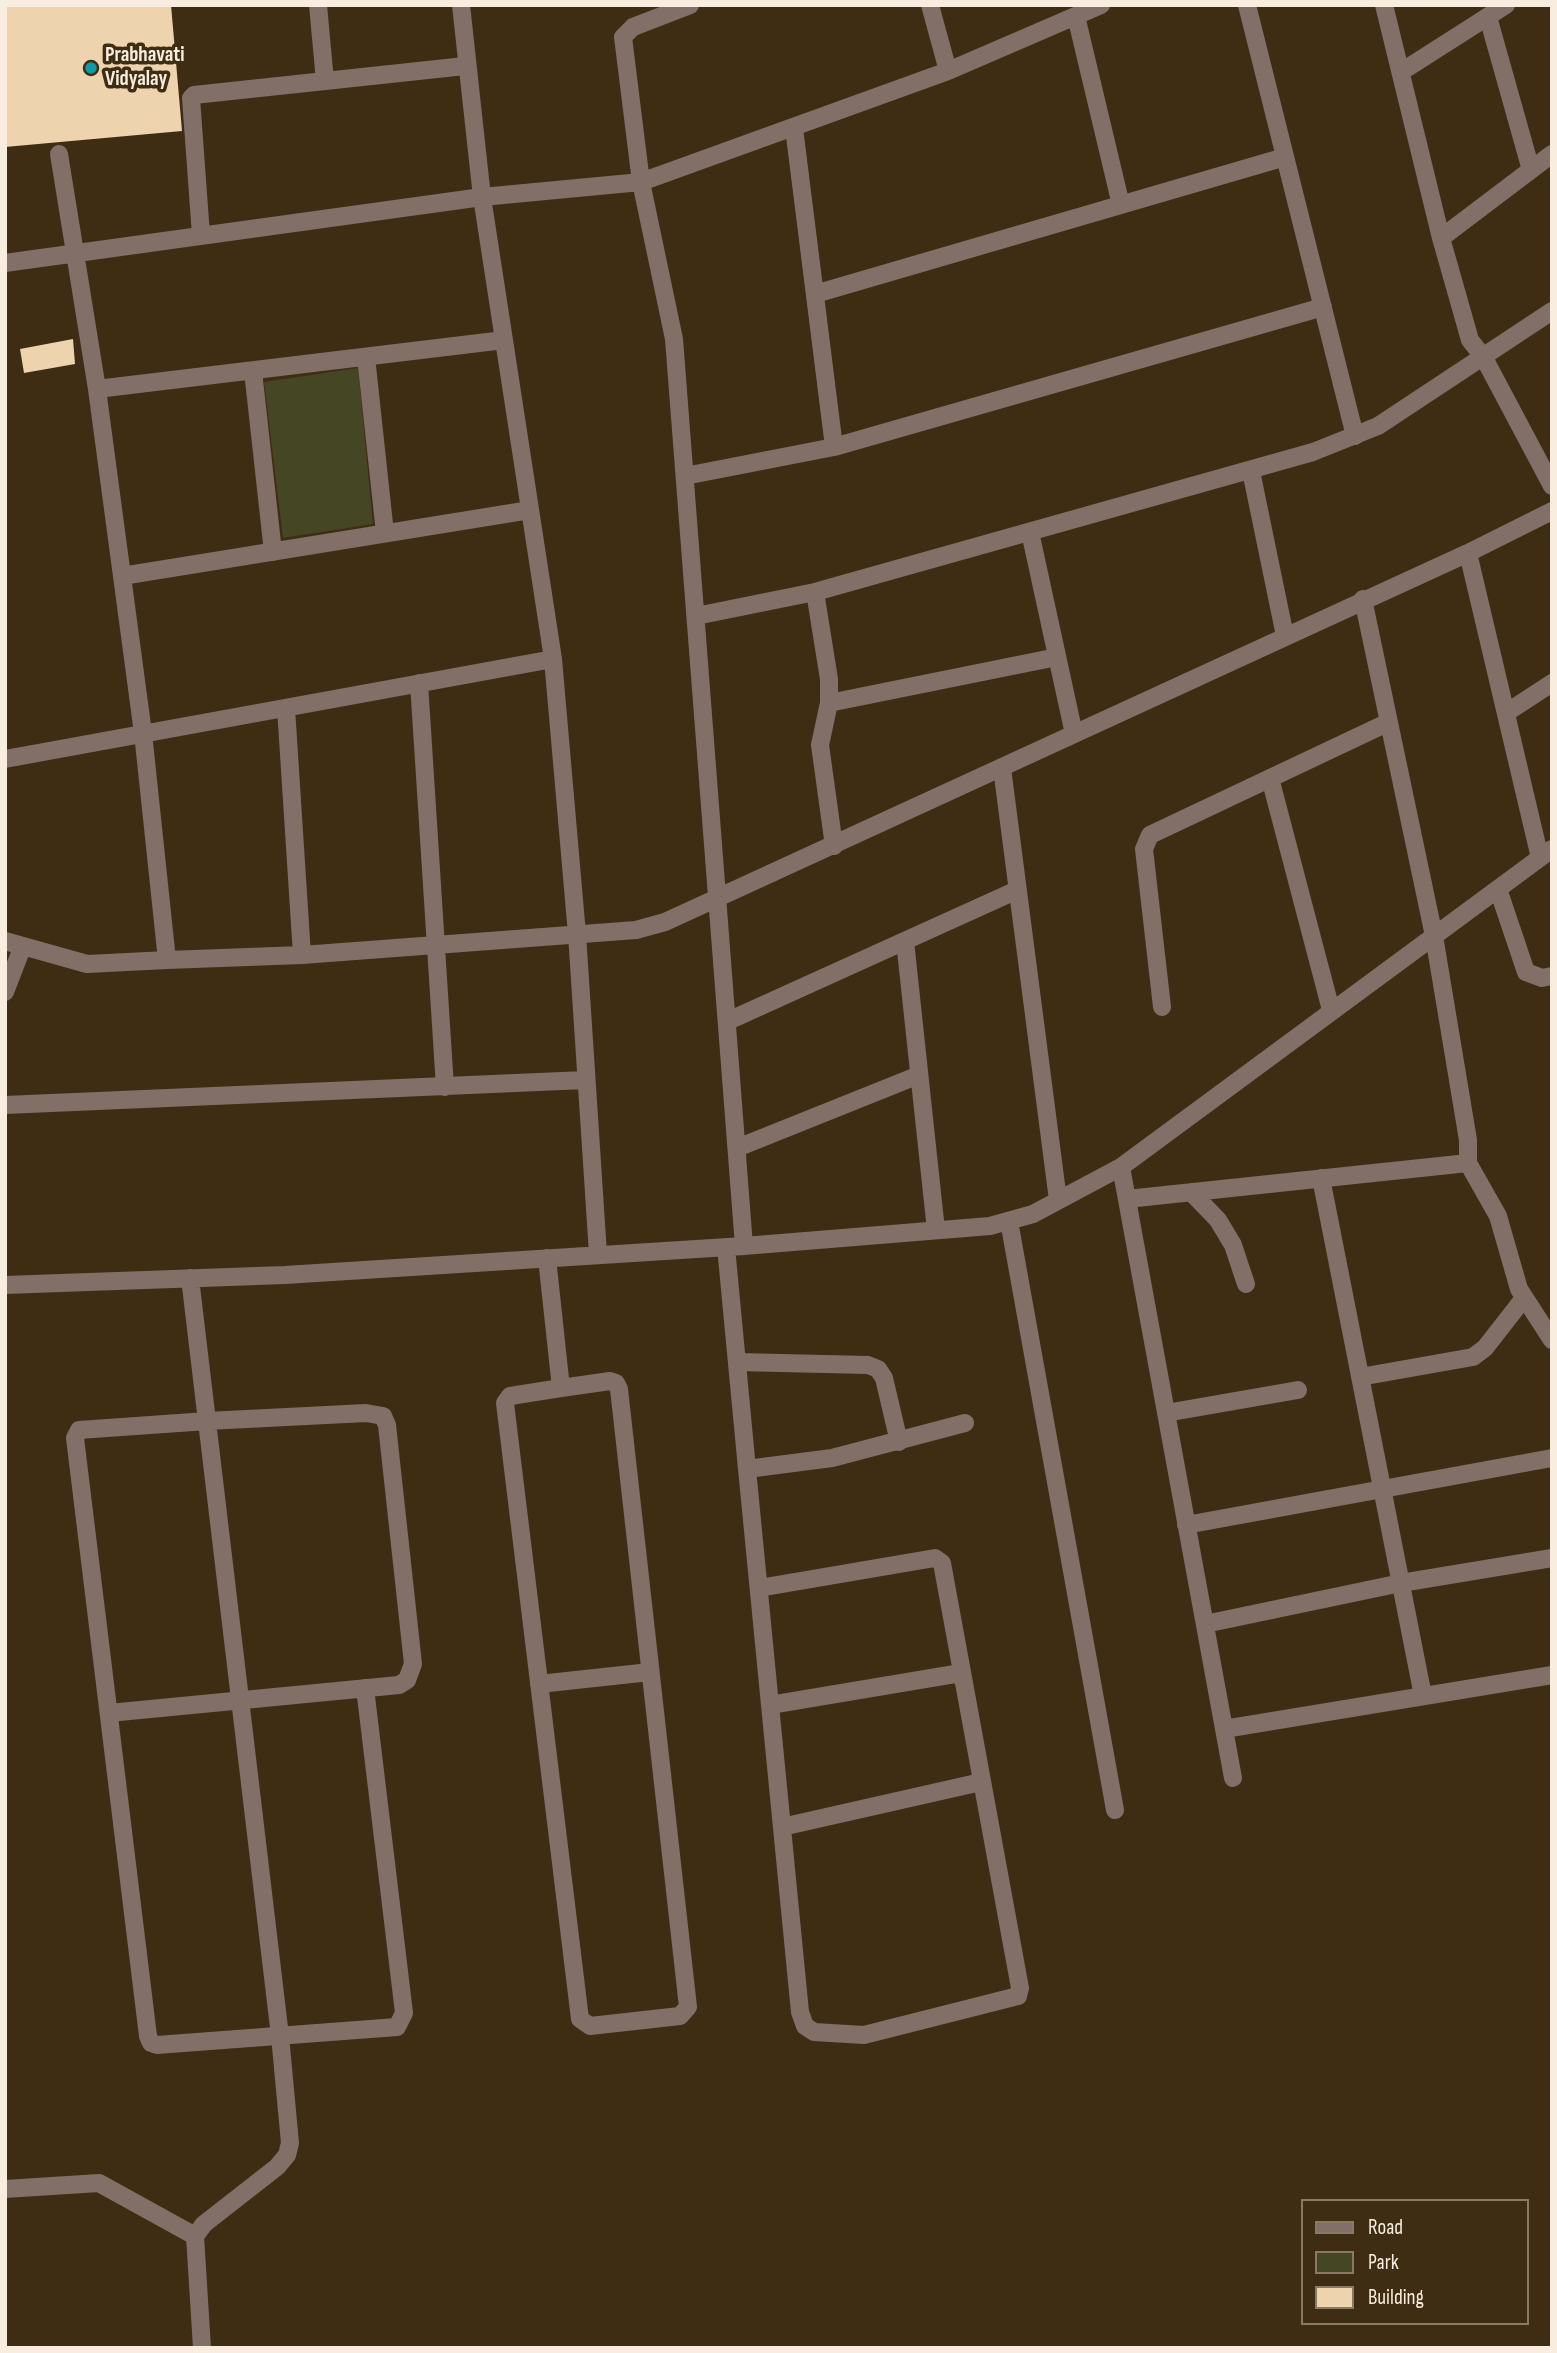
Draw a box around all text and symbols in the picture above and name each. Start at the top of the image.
place label: Prabhavati Vidyalay [105,43,184,93]
marker: Prabhavati Vidyalay [83,60,99,76]
legend [1302,2199,1529,2325]
text: Road [1368,2215,1403,2240]
text: Park [1368,2250,1399,2275]
text: Building [1368,2285,1424,2310]

